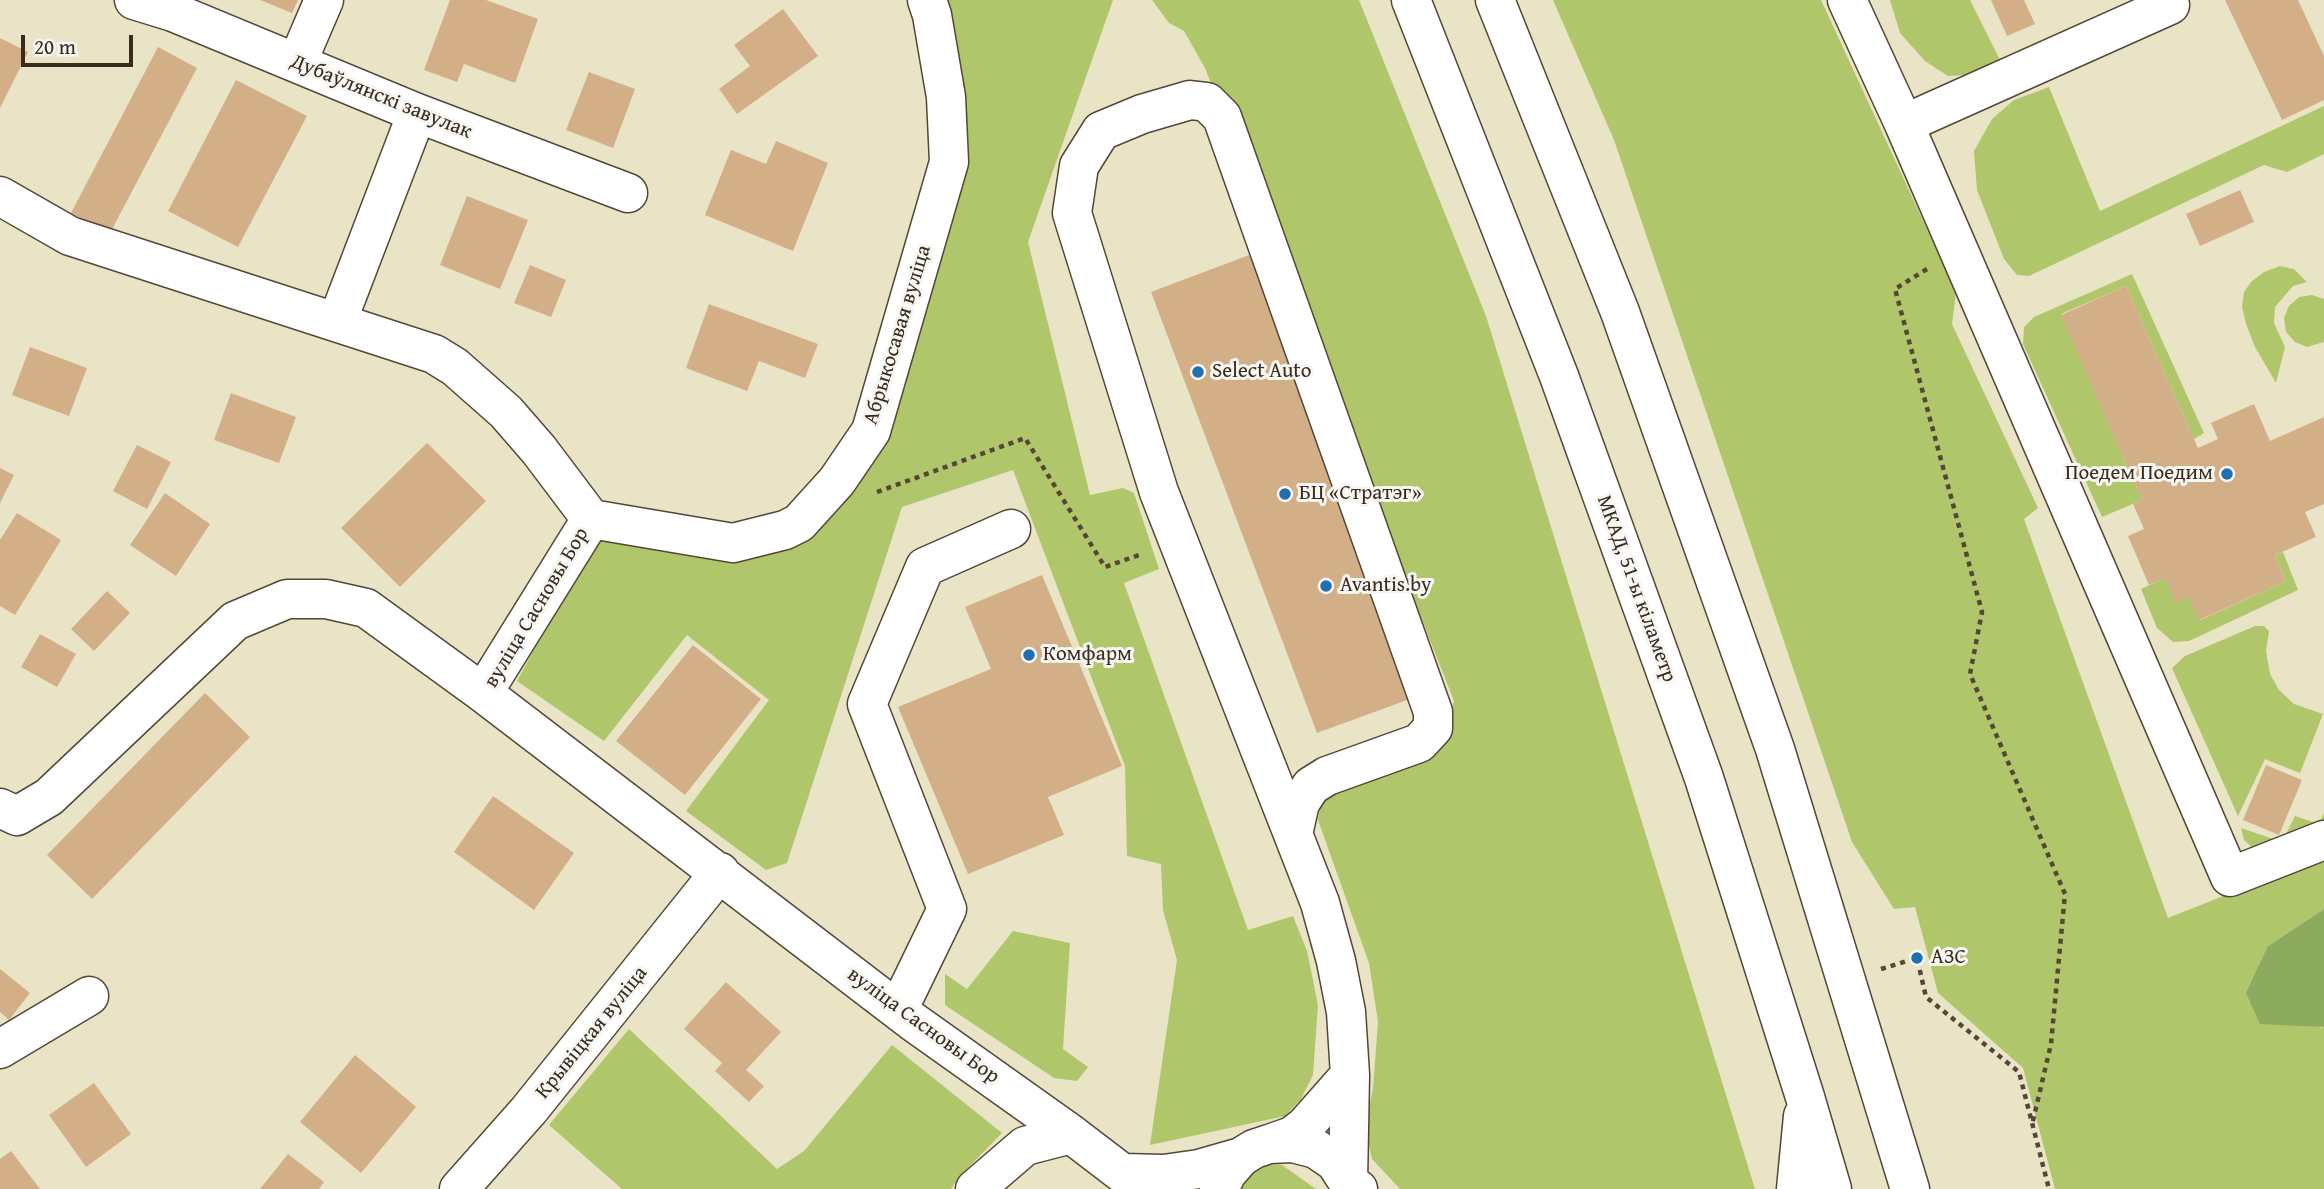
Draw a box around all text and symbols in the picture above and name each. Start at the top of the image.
scale bar [24,21,136,65]
text: 20 m [34,31,76,62]
street label: Дубаўлянскі завулак [287,49,475,145]
street label: Абрыкосавая вуліца [859,242,937,428]
place label: Select Auto [1212,359,1311,385]
marker: Select Auto [1190,364,1206,380]
place label: Поедем Поедим [2065,461,2213,487]
marker: Поедем Поедим [2219,466,2235,482]
place label: БЦ «Стратэг» [1299,481,1422,507]
marker: БЦ «Стратэг» [1277,486,1293,502]
street label: МКАД, 51-ы кіламетр [1591,492,1681,686]
street label: вуліца Сасновы Бор [479,523,595,693]
place label: Avantis.by [1340,573,1432,599]
marker: Avantis.by [1318,578,1334,594]
place label: Комфарм [1043,642,1132,668]
marker: Комфарм [1021,647,1037,663]
place label: АЗС [1931,945,1966,971]
marker: АЗС [1909,950,1925,966]
street label: Крывіцкая вуліца [531,961,653,1105]
street label: вуліца Сасновы Бор [842,962,1004,1090]

